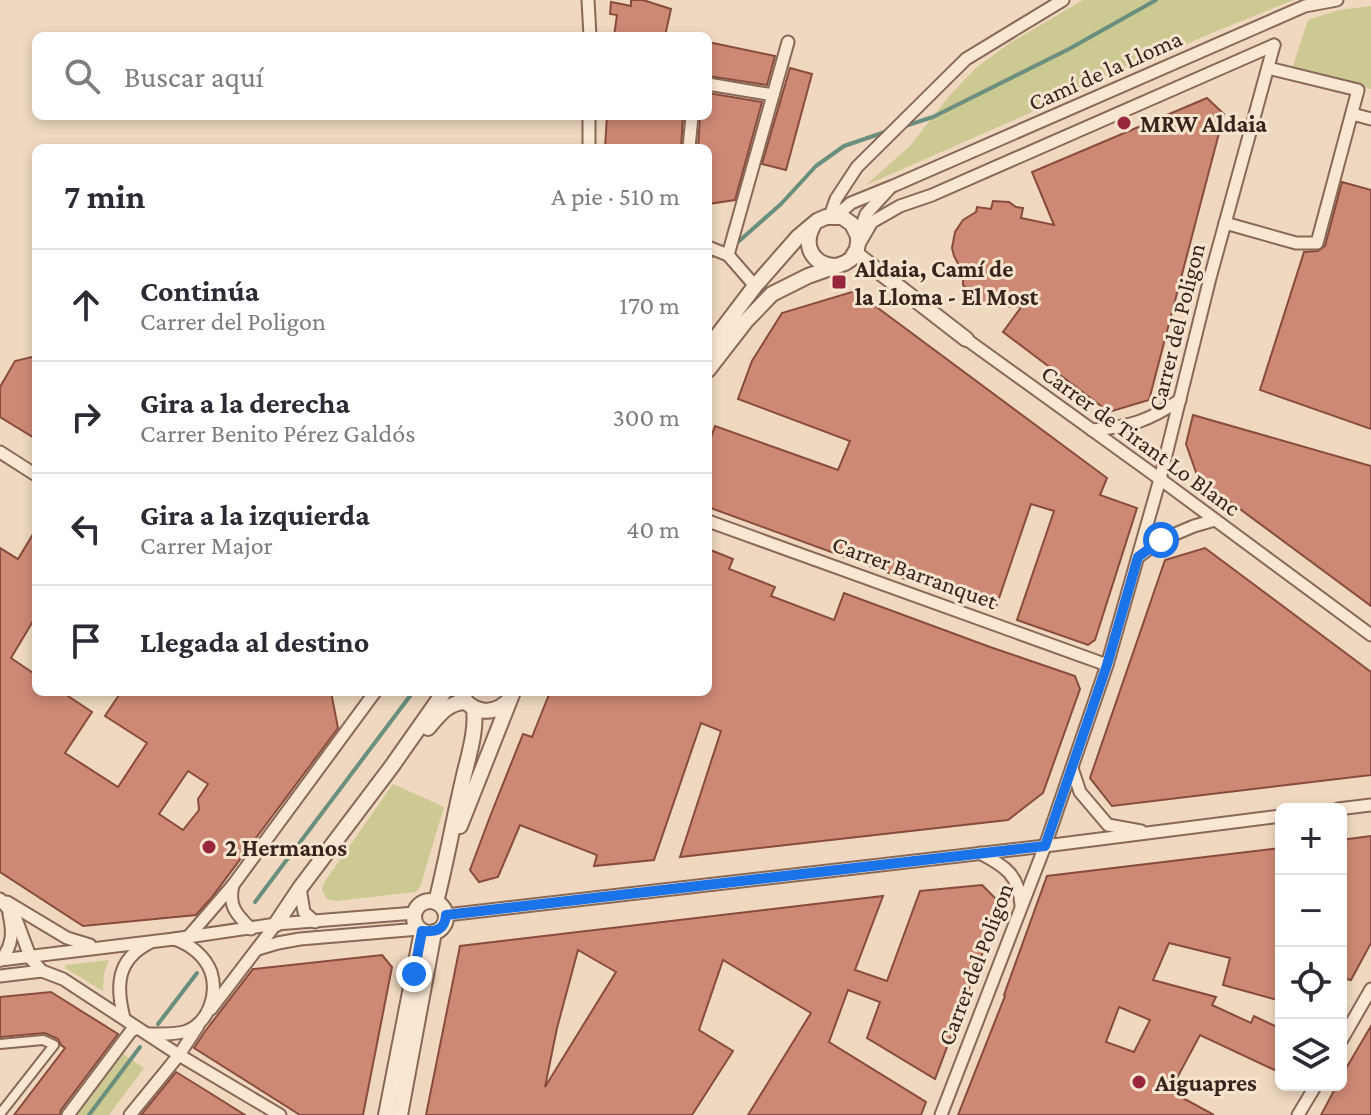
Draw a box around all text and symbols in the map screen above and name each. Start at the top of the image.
street label: Camí de la Lloma [1024,24,1186,116]
search box [32,32,712,120]
icon: search [60,54,104,98]
text: Buscar aquí [124,60,264,93]
place label: MRW Aldaia [1140,110,1267,137]
marker: MRW Aldaia [1115,114,1133,132]
text: 7 min [64,178,145,215]
text: A pie · 510 m [551,182,680,211]
street label: Carrer del Poligon [1142,240,1210,414]
place label: Aldaia, Camí de la Lloma - El Most [854,255,1039,310]
marker: Aldaia, Camí de la Lloma - El Most [830,273,848,291]
text: Continúa [140,274,259,307]
icon: ahead [64,283,108,327]
text: 170 m [619,291,680,320]
text: Carrer del Poligon [140,307,326,336]
street label: Carrer de Tirant Lo Blanc [1037,359,1245,521]
text: Gira a la derecha [140,386,350,419]
icon: right [64,395,108,439]
text: 300 m [612,403,680,432]
text: Carrer Benito Pérez Galdós [140,419,415,448]
text: Gira a la izquierda [140,498,370,531]
icon: left [64,507,108,551]
text: 40 m [626,515,680,544]
route start [1143,522,1179,558]
street label: Carrer Barranquet [829,530,1002,615]
text: Carrer Major [140,531,273,560]
icon: arrive [64,619,108,663]
text: Llegada al destino [140,625,369,658]
map controls [1275,803,1347,1091]
button: + [1275,803,1347,875]
place label: 2 Hermanos [225,834,347,861]
marker: 2 Hermanos [200,838,218,856]
button: − [1275,875,1347,947]
street label: Carrer del Poligon [932,879,1018,1049]
button: locate [1275,947,1347,1019]
route end [396,956,432,992]
button: layers [1275,1019,1347,1091]
place label: Aiguapres [1154,1069,1257,1096]
marker: Aiguapres [1130,1073,1148,1091]

